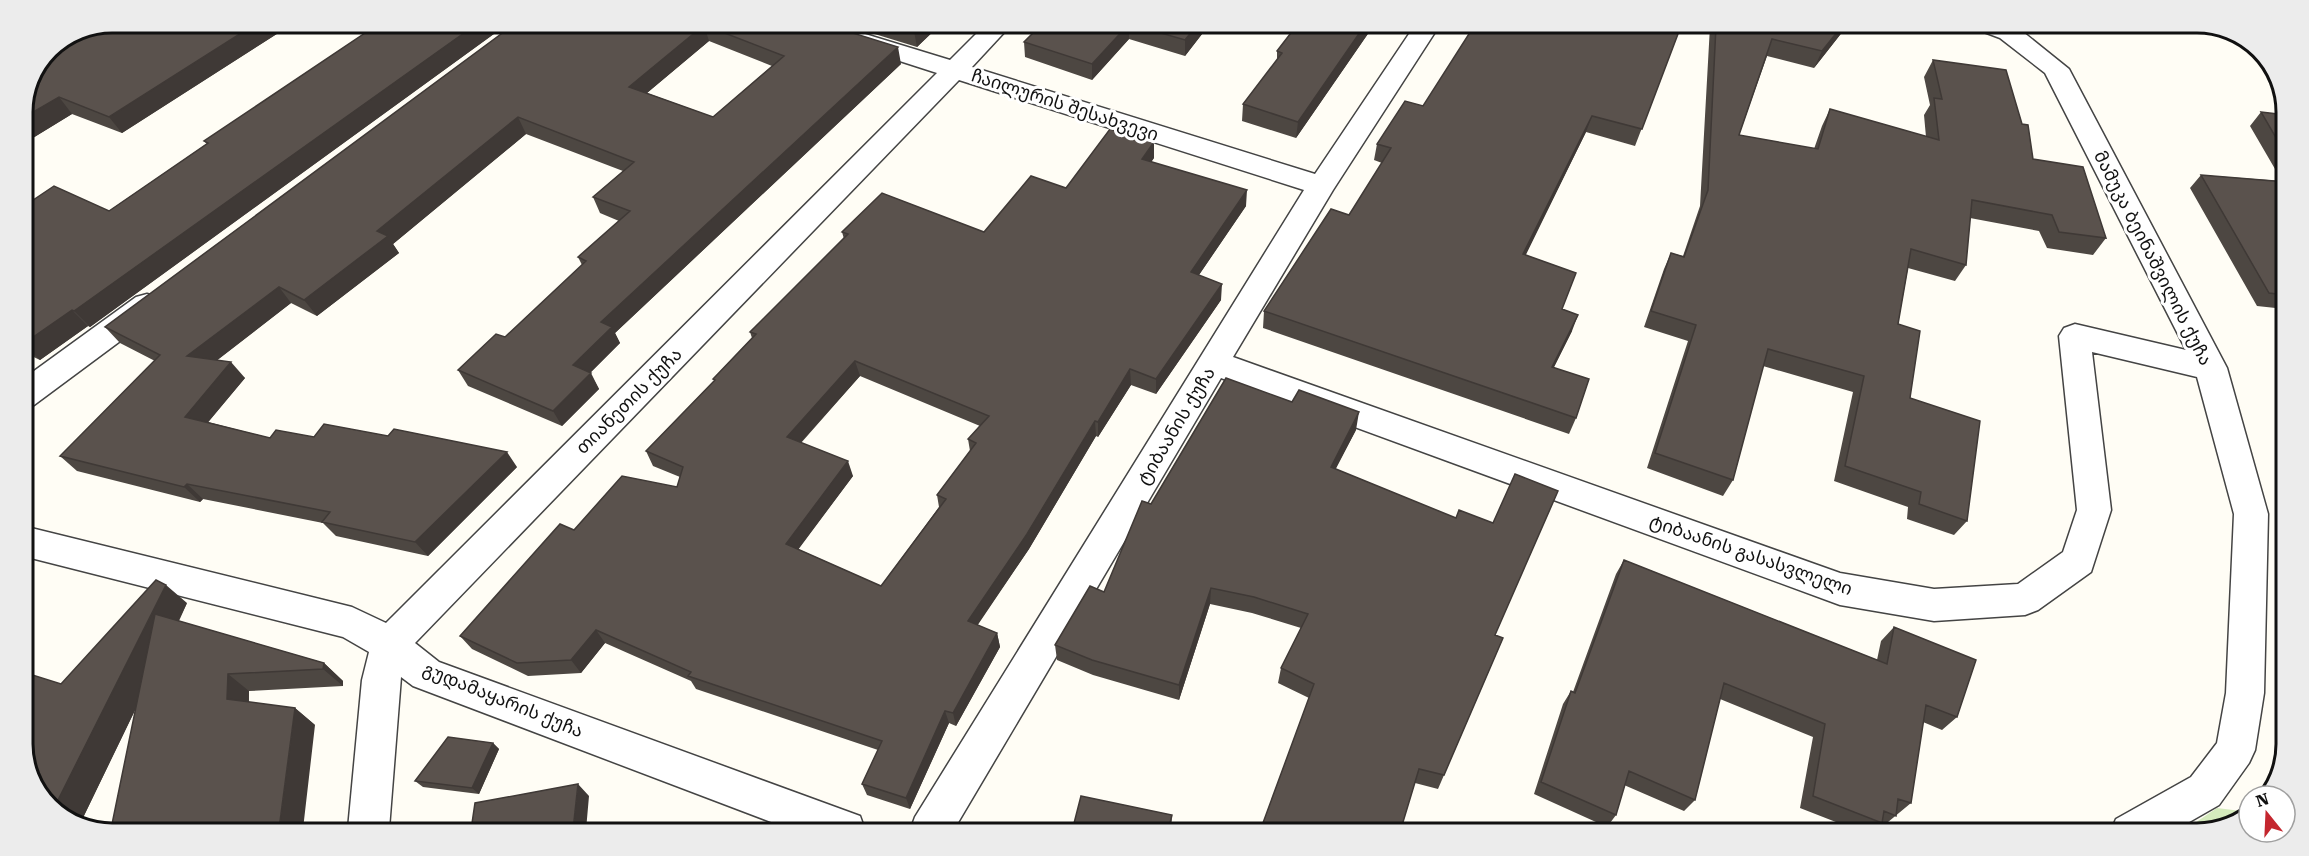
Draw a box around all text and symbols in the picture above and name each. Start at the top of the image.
street label: ჩაილურის შესახვევი [969,64,1161,146]
street label: მამუკა ბეინაშვილის ქუჩა [2089,147,2217,369]
street label: თიანეთის ქუჩა [571,343,687,459]
street label: ტიბაანის ქუჩა [1132,363,1220,489]
street label: ტიბაანის გასასვლელი [1647,510,1855,600]
street label: გუდამაყარის ქუჩა [420,658,586,742]
north arrow [2237,784,2297,844]
text: N [2254,789,2271,811]

